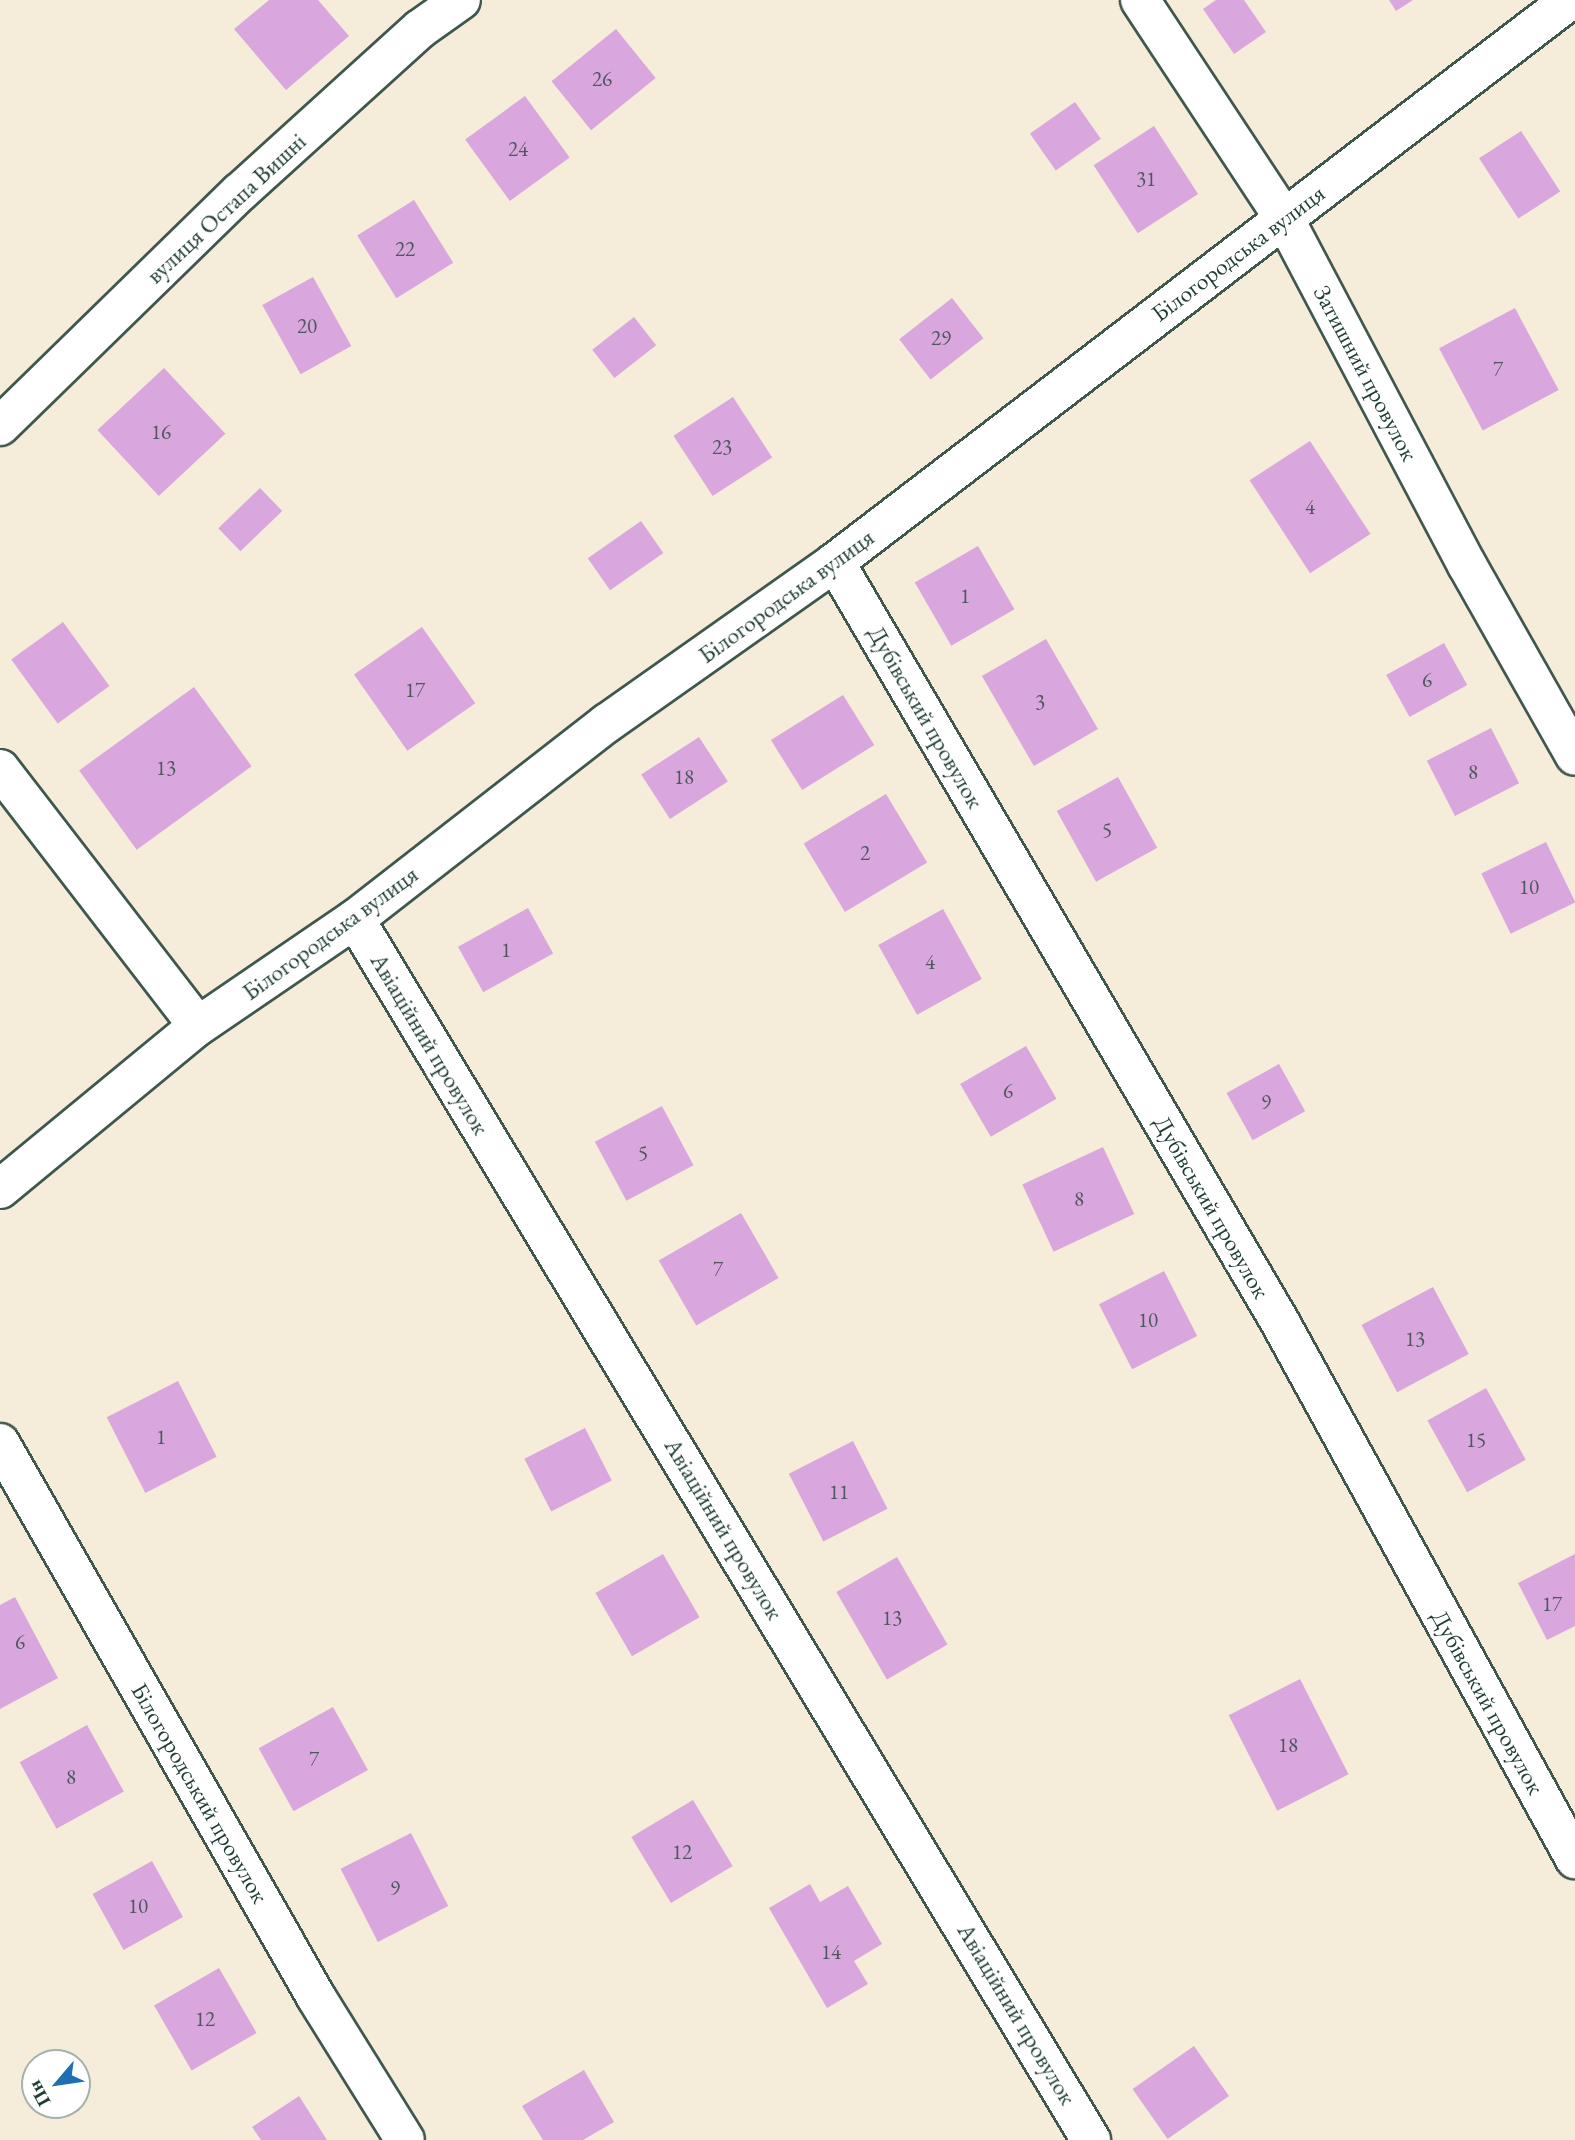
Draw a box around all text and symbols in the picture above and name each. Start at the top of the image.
house number: 26 [592,66,612,92]
street label: вулиця Остапа Вишні [140,127,312,289]
house number: 24 [508,136,528,162]
house number: 31 [1136,166,1156,192]
street label: Білогородська вулиця [1146,178,1330,328]
house number: 22 [395,236,415,262]
street label: Затишний провулок [1308,280,1424,466]
house number: 20 [297,313,317,339]
house number: 29 [931,325,951,351]
house number: 7 [1493,356,1503,382]
house number: 16 [151,419,171,445]
house number: 23 [712,434,732,460]
house number: 4 [1305,494,1315,520]
street label: Білогородська вулиця [693,523,879,669]
house number: 1 [960,583,970,609]
street label: Дубівський провулок [862,620,990,814]
house number: 6 [1422,667,1432,693]
house number: 17 [405,677,425,703]
house number: 3 [1035,689,1045,715]
house number: 13 [156,755,176,781]
house number: 8 [1468,759,1478,785]
house number: 18 [674,764,694,790]
house number: 5 [1102,817,1112,843]
house number: 2 [860,840,870,866]
street label: Білогородська вулиця [237,860,423,1006]
house number: 10 [1519,874,1539,900]
house number: 1 [501,937,511,963]
street label: Авіаційний провулок [364,948,496,1140]
house number: 4 [925,949,935,975]
house number: 6 [1003,1078,1013,1104]
house number: 9 [1261,1089,1271,1115]
street label: Дубівський провулок [1148,1110,1276,1304]
house number: 5 [638,1140,648,1166]
house number: 8 [1074,1186,1084,1212]
house number: 7 [713,1256,723,1282]
house number: 10 [1138,1307,1158,1333]
house number: 13 [1405,1326,1425,1352]
house number: 1 [156,1424,166,1450]
house number: 15 [1466,1427,1486,1453]
street label: Авіаційний провулок [658,1433,790,1625]
house number: 11 [829,1479,849,1505]
house number: 17 [1542,1591,1562,1617]
house number: 13 [882,1605,902,1631]
street label: Дубівський провулок [1425,1605,1551,1799]
house number: 6 [15,1629,25,1655]
street label: Білогородський провулок [125,1678,275,1908]
house number: 18 [1278,1732,1298,1758]
house number: 7 [309,1746,319,1772]
house number: 8 [66,1764,76,1790]
house number: 12 [672,1839,692,1865]
house number: 9 [390,1875,400,1901]
house number: 10 [128,1893,148,1919]
street label: Авіаційний провулок [951,1918,1083,2110]
house number: 14 [821,1939,841,1965]
house number: 12 [195,2006,215,2032]
north arrow [21,2049,91,2119]
text: Пн [22,2076,56,2111]

